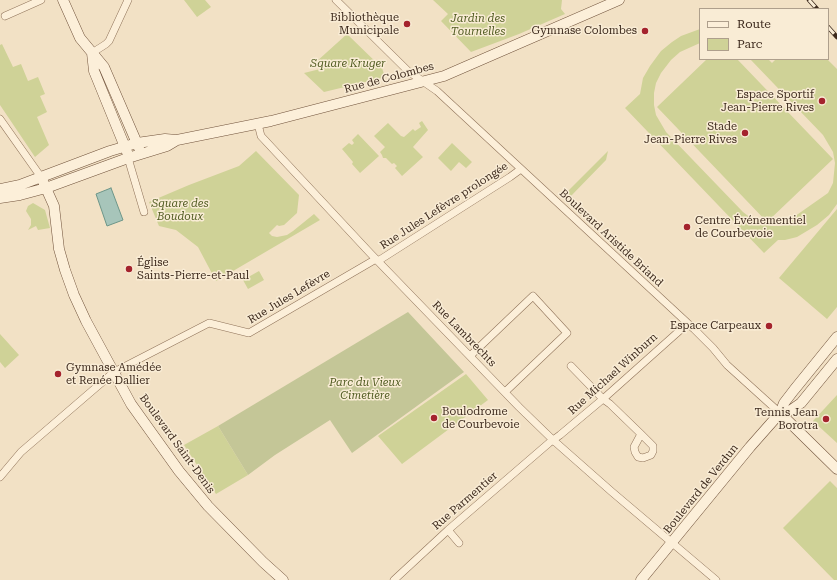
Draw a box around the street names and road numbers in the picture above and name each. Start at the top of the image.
street label: Rue de Colombes [343,60,435,96]
street label: Rue Jules Lefèvre prolongée [378,160,510,252]
street label: Boulevard Aristide Briand [557,187,665,289]
street label: Rue Jules Lefèvre [246,267,332,327]
street label: Rue Lambrechts [429,298,499,370]
street label: Rue Michael Winburn [566,330,660,418]
street label: Boulevard Saint-Denis [137,392,217,496]
street label: Boulevard de Verdun [661,442,741,536]
street label: Rue Parmentier [430,469,500,533]

